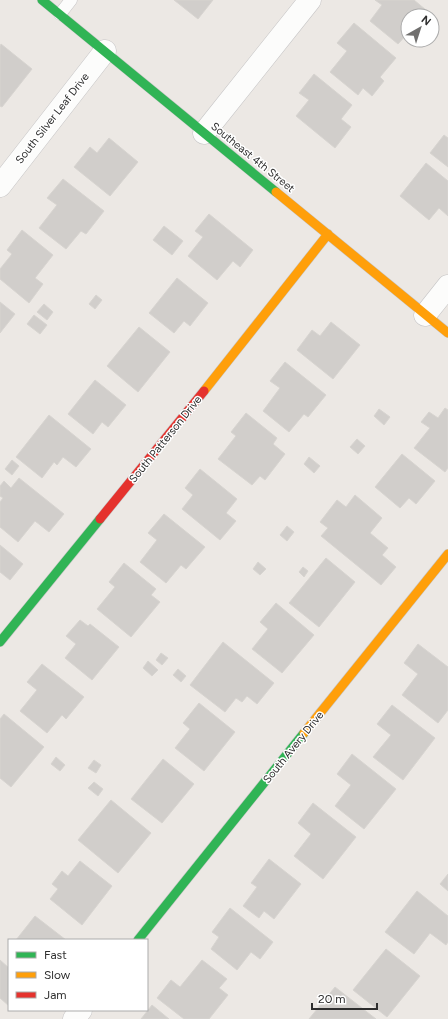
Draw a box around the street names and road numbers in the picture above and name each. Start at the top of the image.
street label: South Silver Leaf Drive [13,70,92,166]
street label: Southeast 4th Street [208,120,297,195]
street label: South Patterson Drive [126,393,204,485]
street label: South Avery Drive [260,709,326,786]

